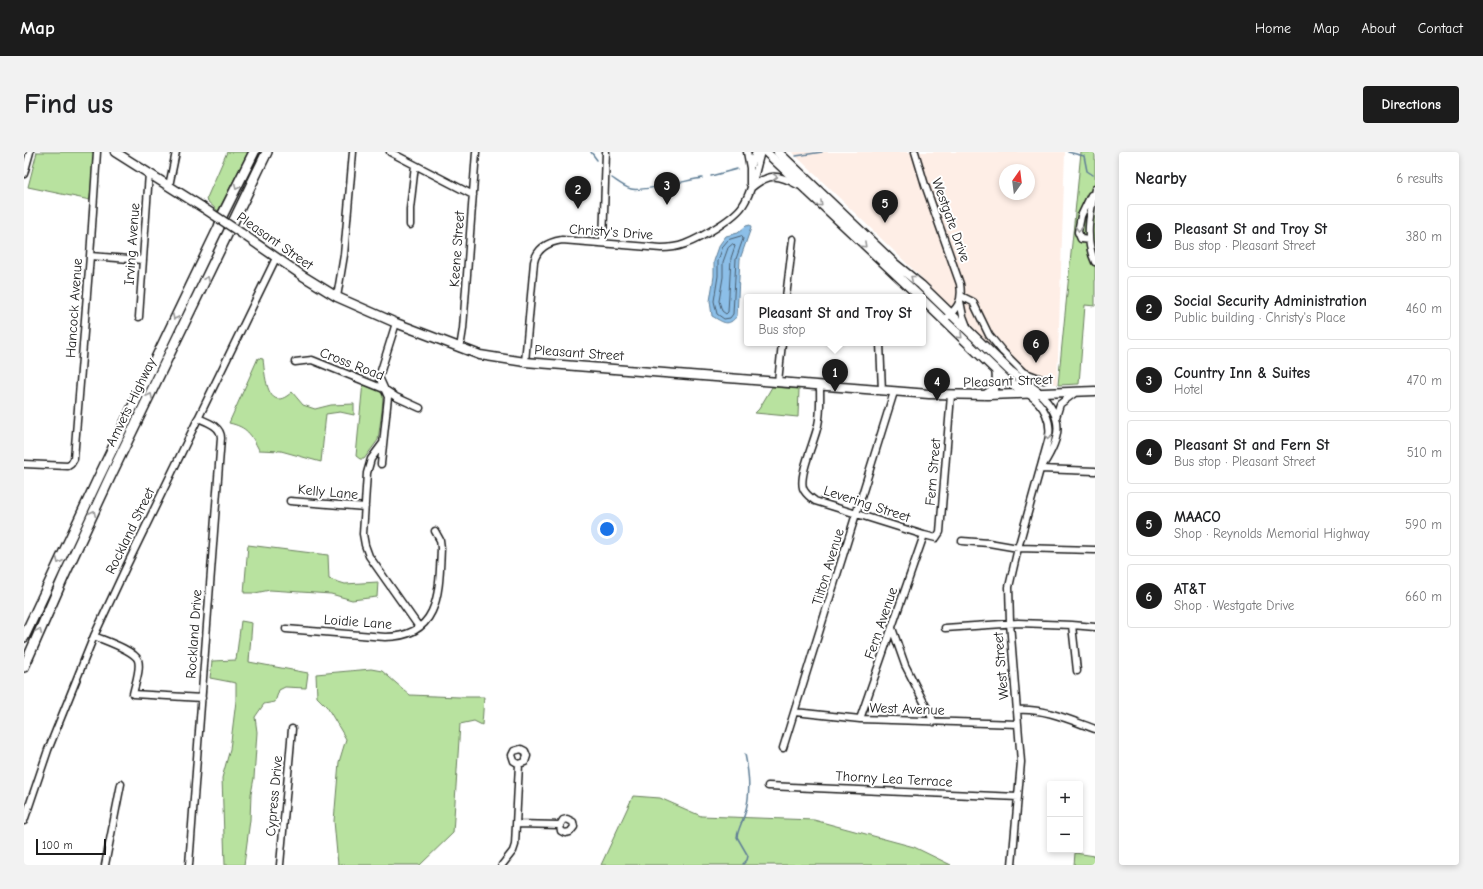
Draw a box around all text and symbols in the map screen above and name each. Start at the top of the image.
text: Map [20,17,55,39]
text: Home [1255,20,1291,37]
text: Map [1313,20,1339,37]
text: About [1361,20,1396,37]
text: Contact [1418,20,1463,37]
button: Directions [1363,86,1459,123]
text: Find us [24,88,113,120]
north arrow [999,164,1035,200]
text: Nearby [1135,169,1186,188]
text: 6 results [1396,171,1443,186]
pin: 3 [654,172,680,205]
one-way arrow [772,173,778,181]
pin: 2 [565,176,591,209]
street label: Westgate Drive [928,176,974,264]
one-way arrow [234,183,242,190]
pin: 5 [872,190,898,223]
one-way arrow [815,199,823,207]
street label: Irving Avenue [121,202,143,286]
street label: Pleasant Street [233,208,317,274]
street label: Keene Street [446,209,468,288]
text: Pleasant St and Troy St [1174,220,1327,238]
street label: Christy's Drive [568,221,654,243]
one-way arrow [1075,227,1083,233]
text: 1 [1146,229,1152,244]
text: 380 m [1406,229,1442,244]
text: Bus stop · Pleasant Street [1174,238,1315,253]
one-way arrow [859,240,867,247]
street label: Hancock Avenue [62,257,86,359]
one-way arrow [910,275,917,282]
one-way arrow [202,276,210,283]
text: Social Security Administration [1174,292,1367,310]
popup [744,294,926,346]
text: 2 [1146,301,1152,316]
text: 460 m [1406,301,1442,316]
text: Pleasant St and Troy St [758,304,912,322]
text: Public building · Christy's Place [1174,310,1345,325]
one-way arrow [172,313,180,320]
text: Bus stop [758,322,805,337]
pin: 6 [1023,330,1049,363]
one-way arrow [955,331,963,339]
street label: Pleasant Street [534,341,625,365]
street label: Cross Road [317,344,387,384]
street label: Amvets Highway [102,354,160,449]
pin: 1 [822,359,848,392]
text: Country Inn & Suites [1174,364,1310,382]
pin: 4 [924,368,950,401]
street label: Pleasant Street [963,371,1054,391]
text: 3 [1146,373,1152,388]
text: 470 m [1407,373,1442,388]
text: Hotel [1174,382,1203,397]
one-way arrow [145,393,153,400]
one-way arrow [1045,434,1053,440]
text: Pleasant St and Fern St [1174,436,1329,454]
street label: Fern Street [922,437,944,506]
text: 4 [1146,445,1152,460]
text: 510 m [1407,445,1442,460]
text: Bus stop · Pleasant Street [1174,454,1315,469]
street label: Kelly Lane [297,481,359,503]
street label: Levering Street [822,482,913,526]
street label: Rockland Street [102,484,159,577]
text: MAACO [1174,508,1221,526]
one-way arrow [88,510,96,517]
text: 5 [1146,517,1152,532]
text: 590 m [1405,517,1442,532]
your location [597,519,617,539]
street label: Tilton Avenue [808,526,848,608]
text: Shop · Reynolds Memorial Highway [1174,526,1370,541]
one-way arrow [56,556,64,564]
text: AT&T [1174,580,1206,598]
street label: Fern Avenue [861,585,901,661]
street label: Rockland Drive [182,589,206,679]
text: 6 [1146,589,1152,604]
text: 660 m [1405,589,1442,604]
text: Shop · Westgate Drive [1174,598,1294,613]
street label: Loidie Lane [323,611,393,633]
one-way arrow [34,628,42,636]
street label: West Street [989,631,1012,700]
street label: West Avenue [869,699,945,719]
street label: Cypress Drive [262,755,286,837]
street label: Thorny Lea Terrace [835,767,953,791]
map controls [1047,781,1083,853]
button: + [1047,781,1083,817]
button: − [1047,817,1083,853]
scale bar [36,837,106,856]
text: 100 m [42,839,73,852]

